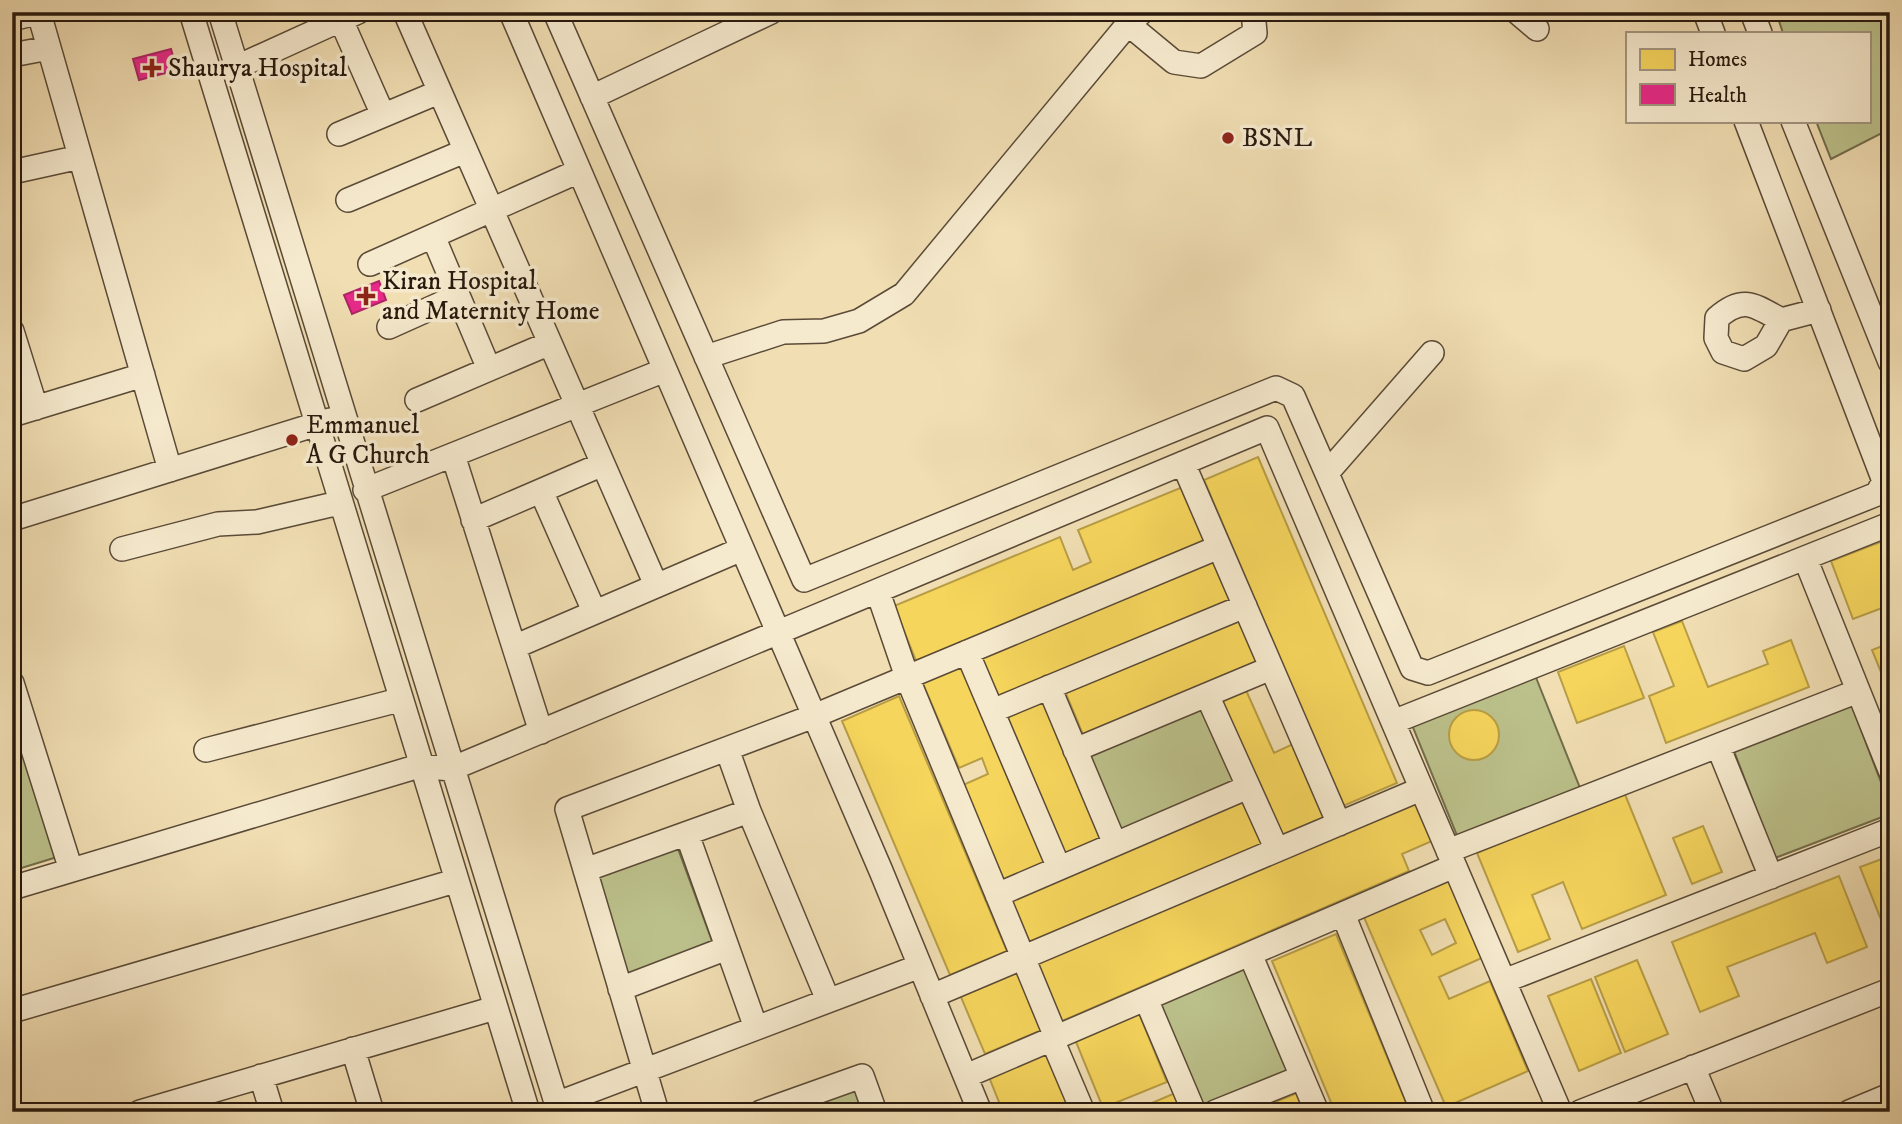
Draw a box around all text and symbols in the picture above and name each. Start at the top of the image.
legend [1626,32,1870,122]
text: Homes [1688,47,1747,73]
place label: Shaurya Hospital [168,52,347,85]
marker: Shaurya Hospital [142,58,162,78]
text: Health [1688,83,1747,109]
place label: BSNL [1242,122,1312,155]
marker: BSNL [1220,130,1236,146]
place label: Kiran Hospital and Maternity Home [382,265,599,328]
marker: Kiran Hospital and Maternity Home [356,286,376,306]
place label: Emmanuel A G Church [306,409,430,472]
marker: Emmanuel A G Church [284,432,300,448]

